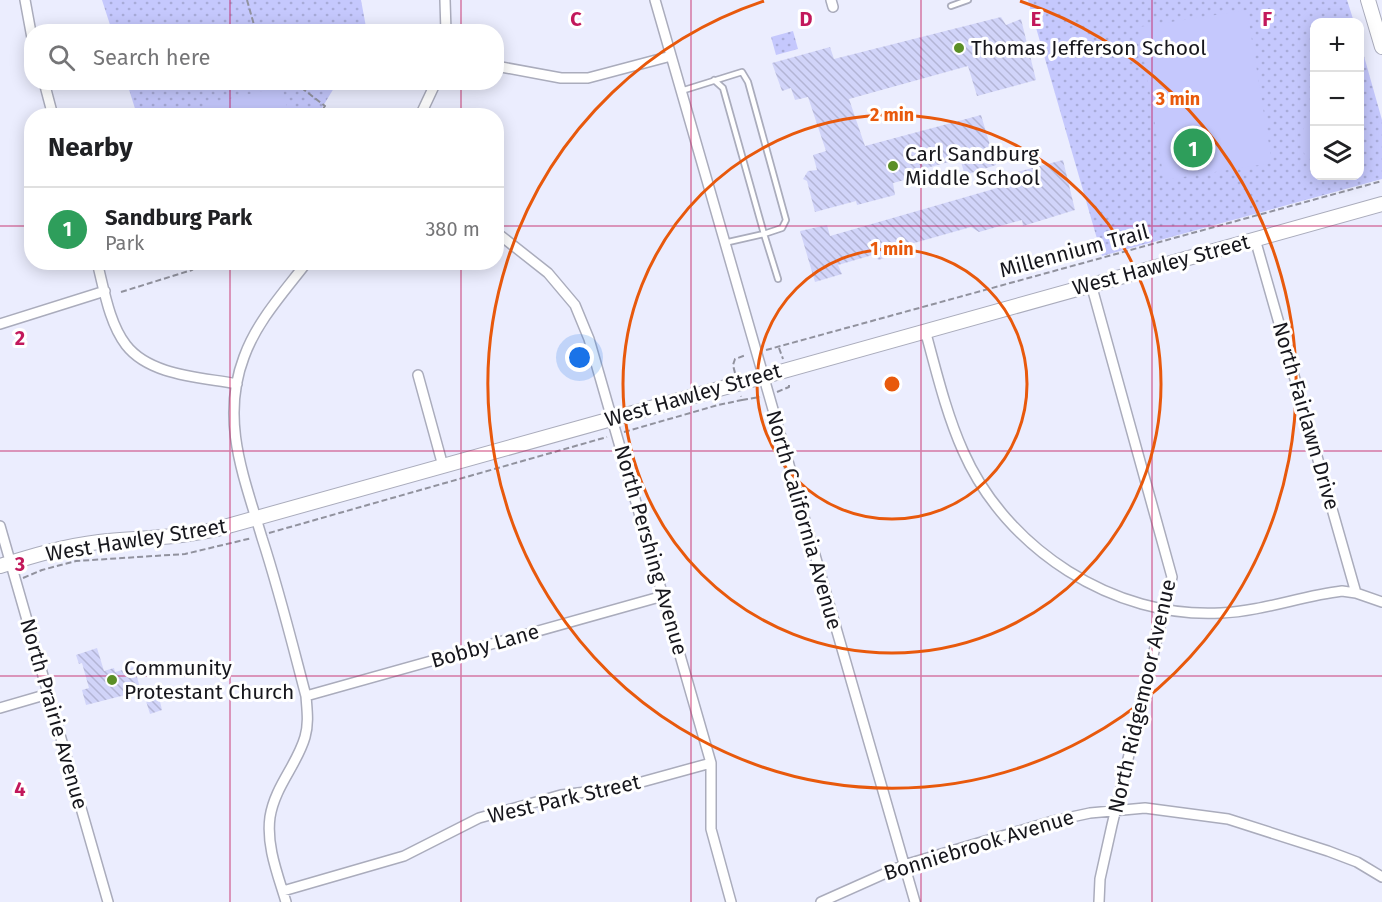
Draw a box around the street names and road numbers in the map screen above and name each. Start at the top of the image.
street label: Millennium Trail [997,219,1151,283]
street label: West Hawley Street [1070,229,1253,301]
street label: North Fairlawn Drive [1267,319,1345,513]
street label: West Hawley Street [602,357,785,433]
street label: North California Avenue [760,407,848,633]
street label: North Pershing Avenue [609,442,693,658]
street label: West Hawley Street [44,513,229,567]
street label: North Ridgemoor Avenue [1102,577,1182,815]
street label: North Prairie Avenue [14,616,94,812]
street label: Bobby Lane [428,618,542,674]
street label: West Park Street [485,769,643,829]
street label: Bonniebrook Avenue [881,804,1077,886]

